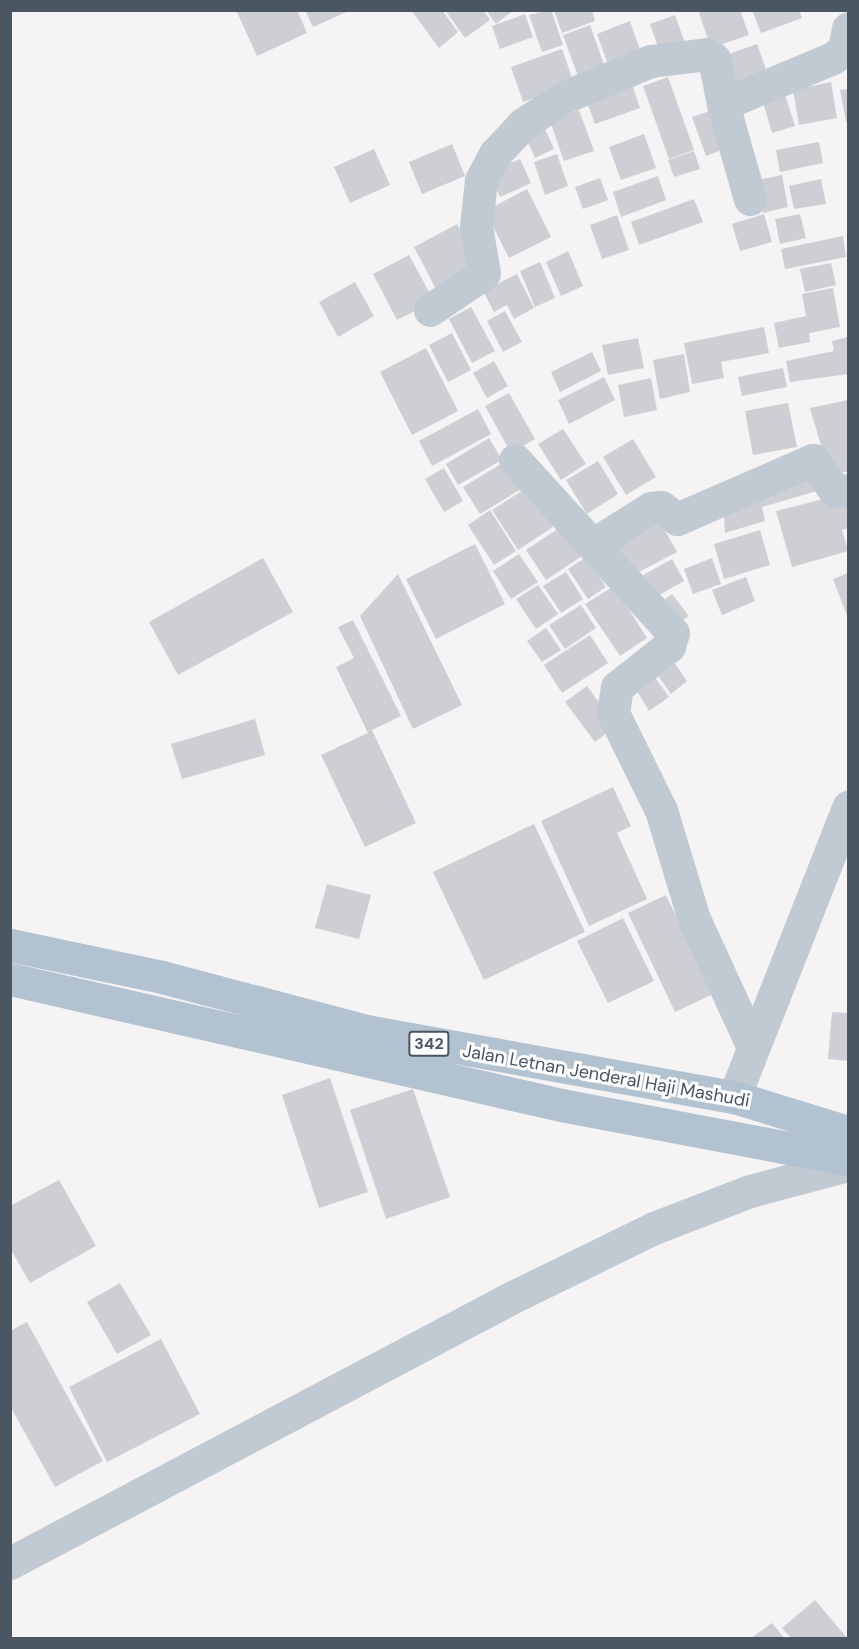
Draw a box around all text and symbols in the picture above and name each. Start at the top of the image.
road number: 342 [408,1031,450,1057]
street label: Jalan Letnan Jenderal Haji Mashudi [461,1040,751,1112]

